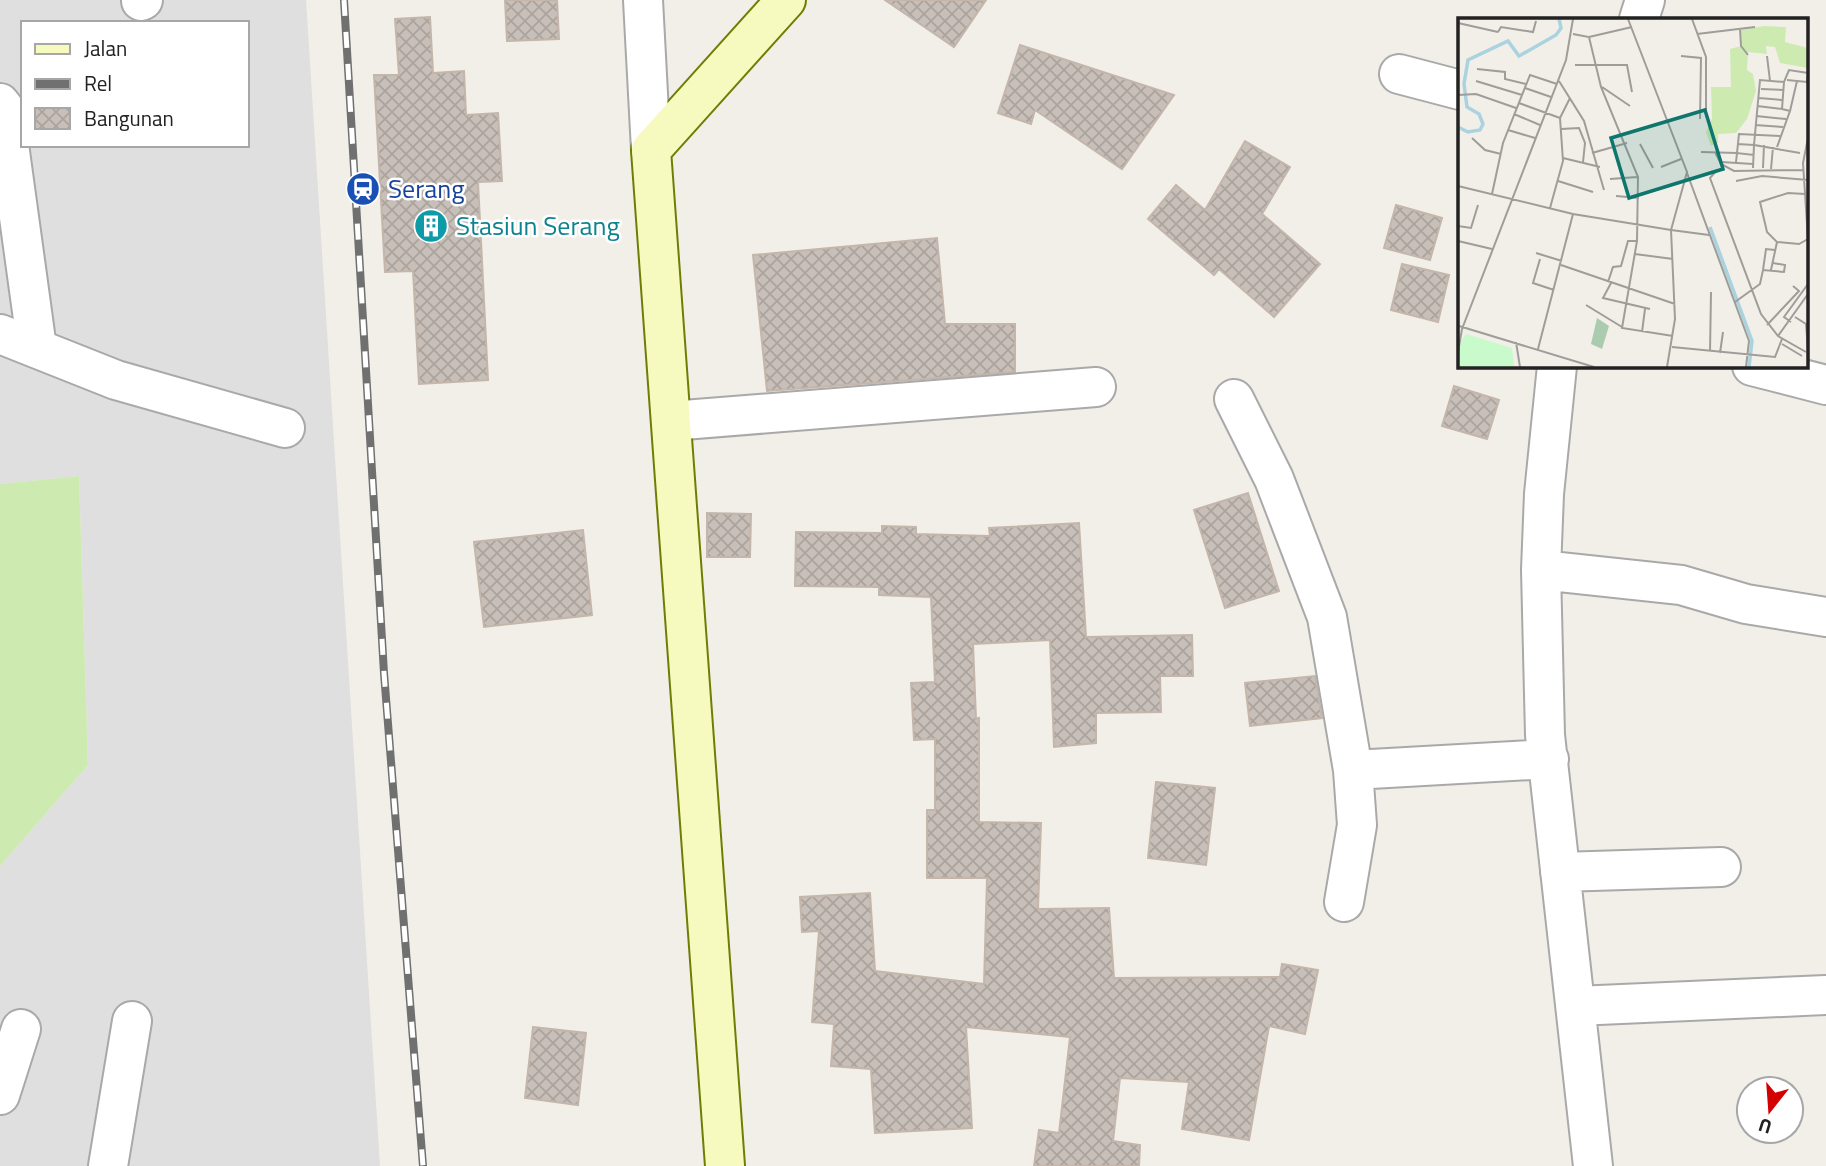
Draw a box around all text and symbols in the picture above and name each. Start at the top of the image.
inset map [1458,18,1808,368]
legend [21,21,248,147]
text: Jalan [84,32,127,64]
text: Rel [84,67,112,99]
text: Bangunan [84,102,174,134]
place label: Serang [388,169,465,208]
station icon: Serang [344,170,382,208]
place label: Stasiun Serang [456,206,620,245]
building icon: Stasiun Serang [412,207,450,245]
north arrow [1735,1075,1805,1145]
text: U [1755,1111,1775,1142]

